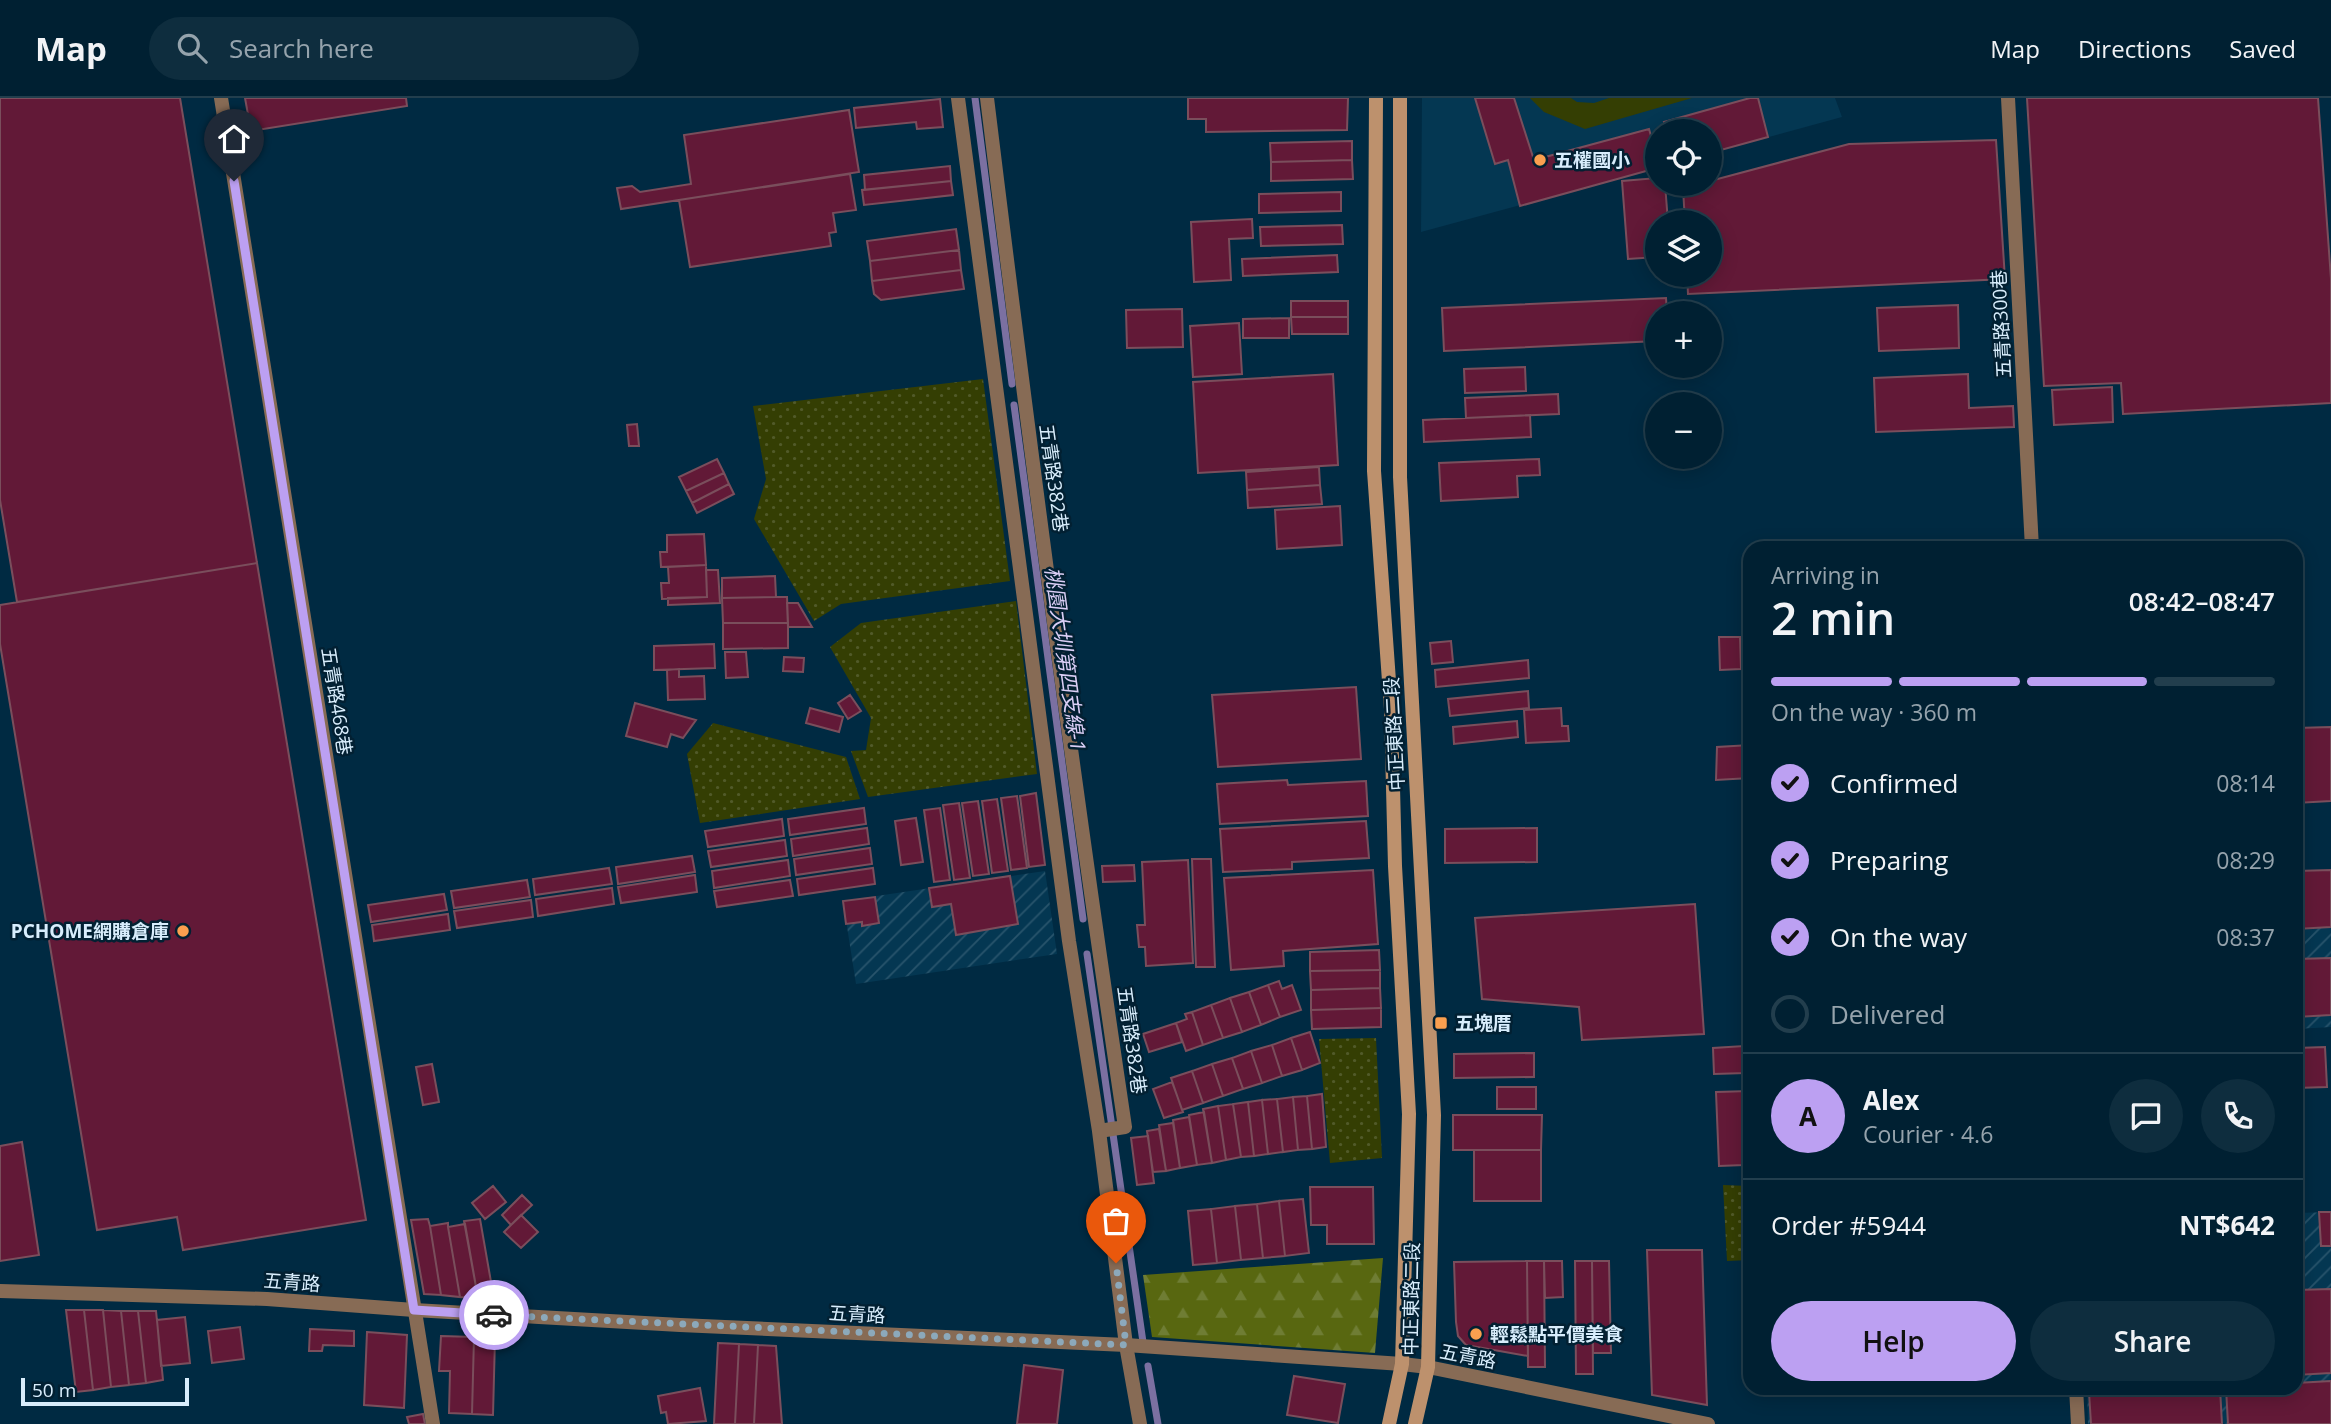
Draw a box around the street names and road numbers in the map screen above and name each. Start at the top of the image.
street label: 五青路300巷 [1985,269,2017,379]
street label: 五青路382巷 [1034,422,1074,534]
street label: 五青路468巷 [316,645,358,757]
street label: 中正東路二段 [1378,676,1410,792]
street label: 五青路382巷 [1112,984,1152,1096]
street label: 中正東路二段 [1397,1242,1425,1356]
street label: 五青路 [263,1267,321,1297]
street label: 五青路 [828,1300,886,1328]
street label: 五青路 [1438,1338,1498,1374]

